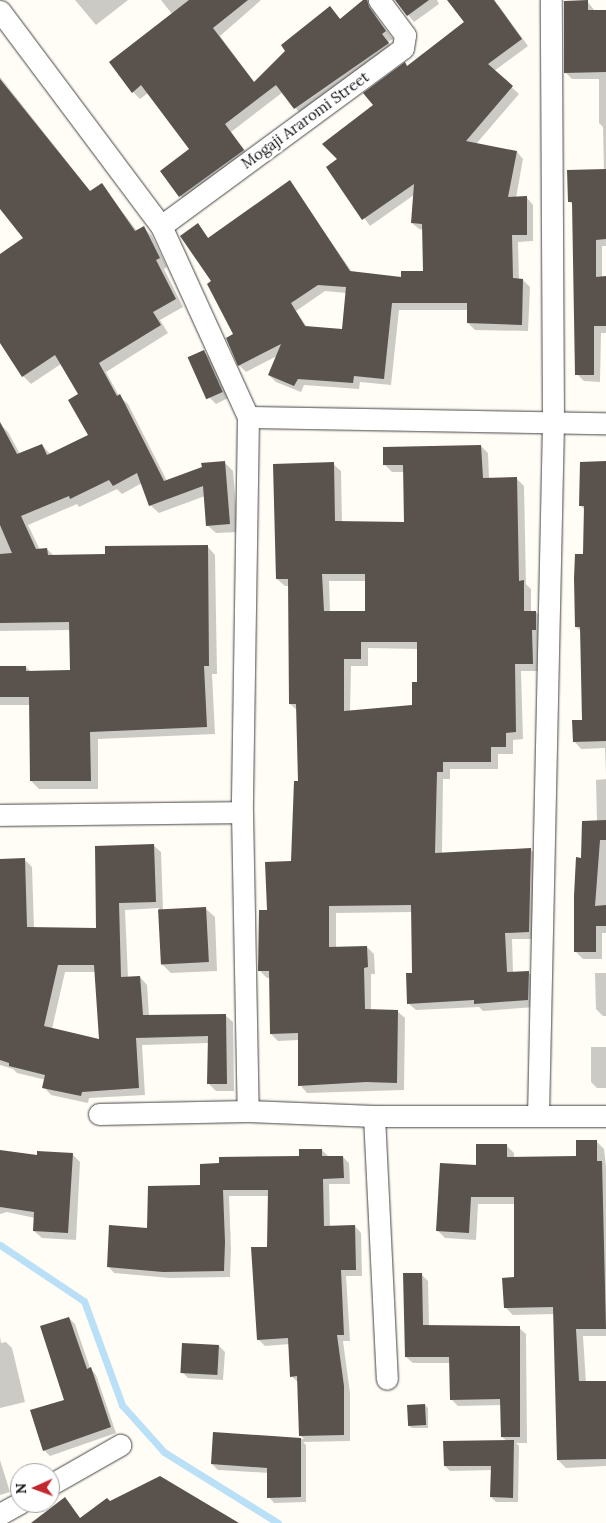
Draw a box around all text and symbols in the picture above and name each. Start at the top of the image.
street label: Mogaji Araromi Street [238,68,372,172]
north arrow [10,1463,60,1513]
text: N [12,1483,30,1494]

